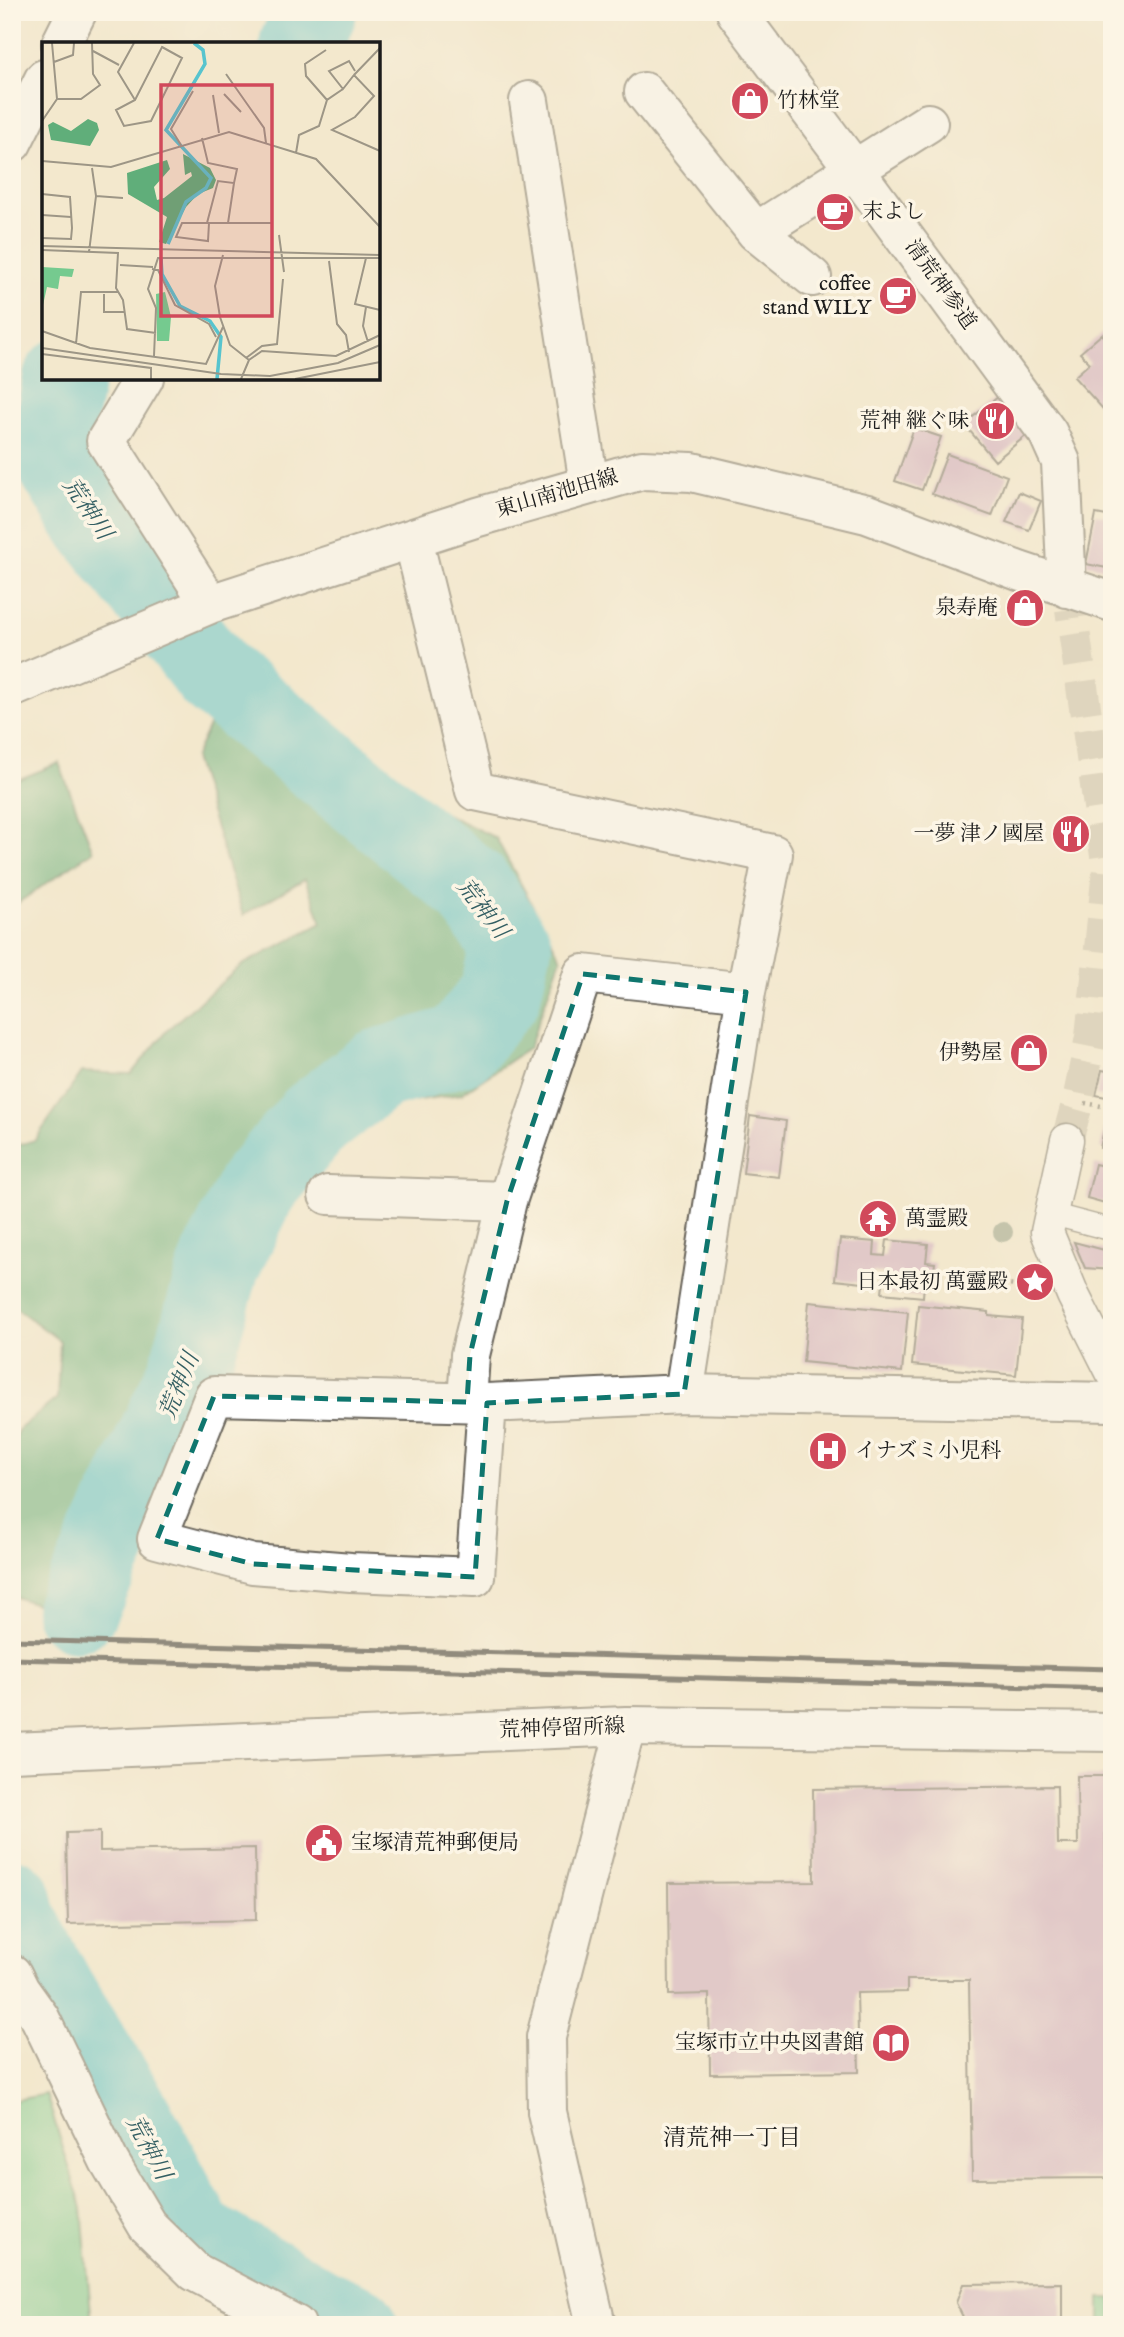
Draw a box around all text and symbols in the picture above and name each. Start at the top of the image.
inset map [42,42,380,380]
shop icon: 竹林堂 [729,80,771,122]
place label: 竹林堂 [777,88,840,115]
cafe icon: 末よし [814,191,856,233]
place label: 末よし [862,199,925,226]
street label: 清荒神参道 [898,235,982,335]
place label: coffee stand WILY [763,271,873,322]
cafe icon: coffee stand WILY [877,275,919,317]
restaurant icon: 荒神 継ぐ味 [975,400,1017,442]
place label: 荒神 継ぐ味 [859,408,969,435]
street label: 東山南池田線 [493,464,621,524]
water label: 荒神川 [56,472,120,548]
shop icon: 泉寿庵 [1004,587,1046,629]
place label: 泉寿庵 [935,595,998,622]
restaurant icon: 一夢 津ノ國屋 [1050,813,1092,855]
place label: 一夢 津ノ國屋 [913,821,1044,848]
water label: 荒神川 [449,873,517,947]
shop icon: 伊勢屋 [1008,1032,1050,1074]
place label: 伊勢屋 [939,1040,1002,1067]
temple icon: 萬霊殿 [857,1198,899,1240]
place label: 萬霊殿 [905,1206,968,1233]
place icon: 日本最初 萬靈殿 [1014,1261,1056,1303]
place label: 日本最初 萬靈殿 [856,1269,1008,1296]
water label: 荒神川 [154,1346,207,1423]
hospital icon: イナズミ小児科 [807,1430,849,1472]
place label: イナズミ小児科 [855,1438,1001,1465]
street label: 荒神停留所線 [499,1713,625,1745]
public building icon: 宝塚清荒神郵便局 [303,1822,345,1864]
place label: 宝塚清荒神郵便局 [351,1830,519,1857]
library icon: 宝塚市立中央図書館 [870,2022,912,2064]
place label: 宝塚市立中央図書館 [675,2030,864,2057]
water label: 荒神川 [119,2111,178,2188]
district label: 清荒神一丁目 [663,2124,801,2153]

